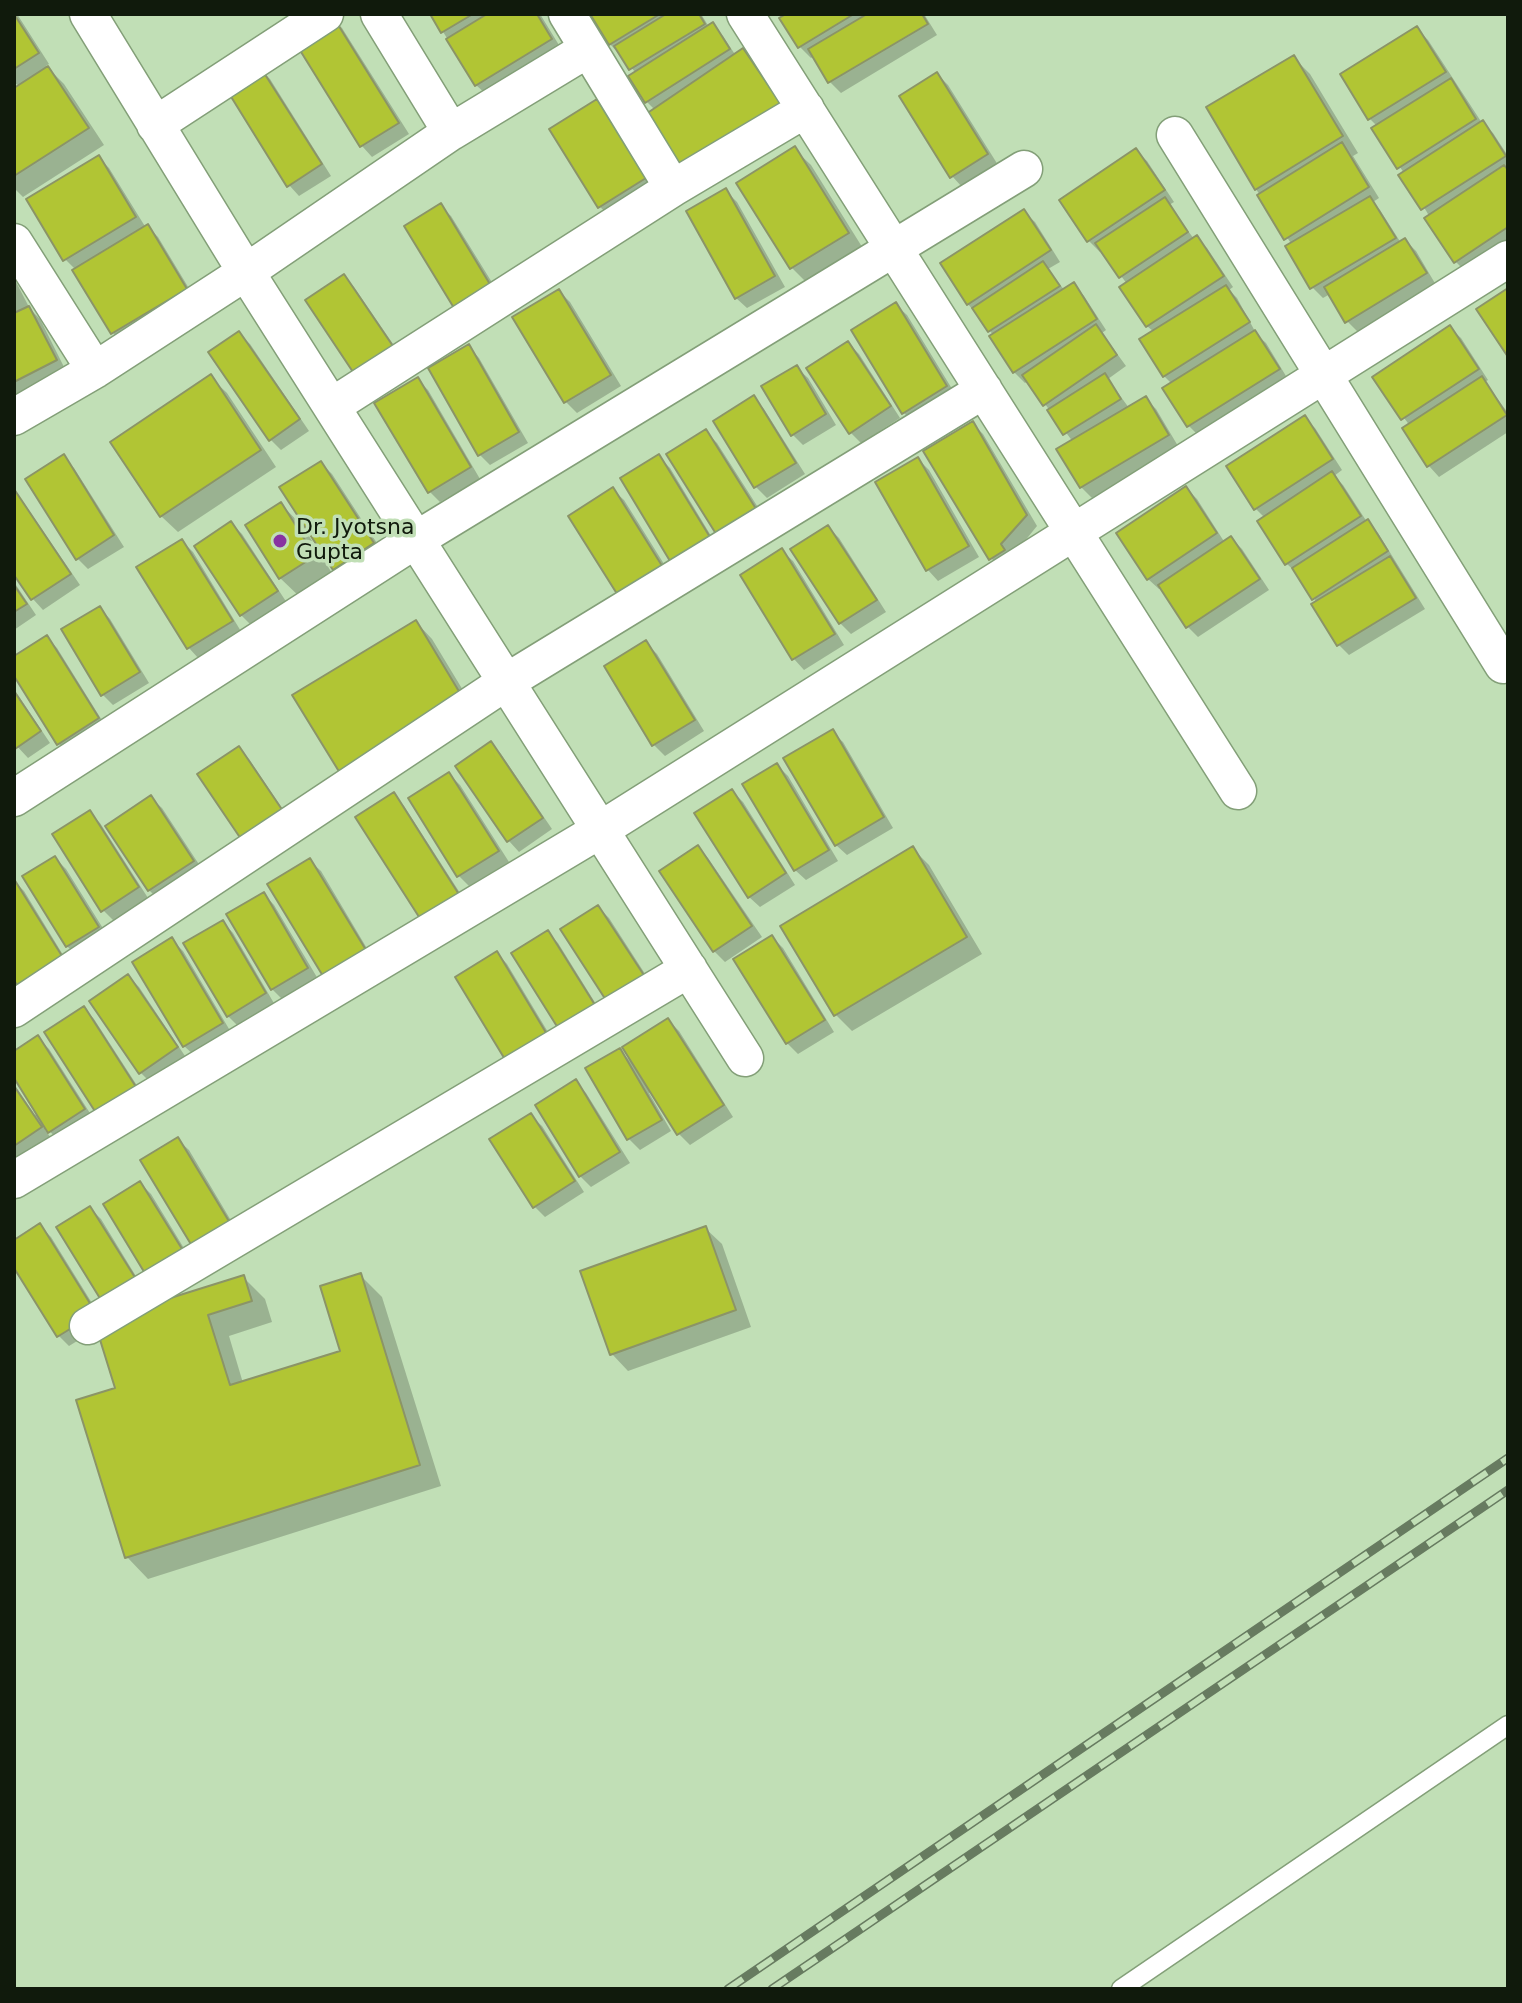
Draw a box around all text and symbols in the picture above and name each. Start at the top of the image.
place label: Dr. Jyotsna Gupta [296,515,414,566]
marker: Dr. Jyotsna Gupta [271,532,289,550]

